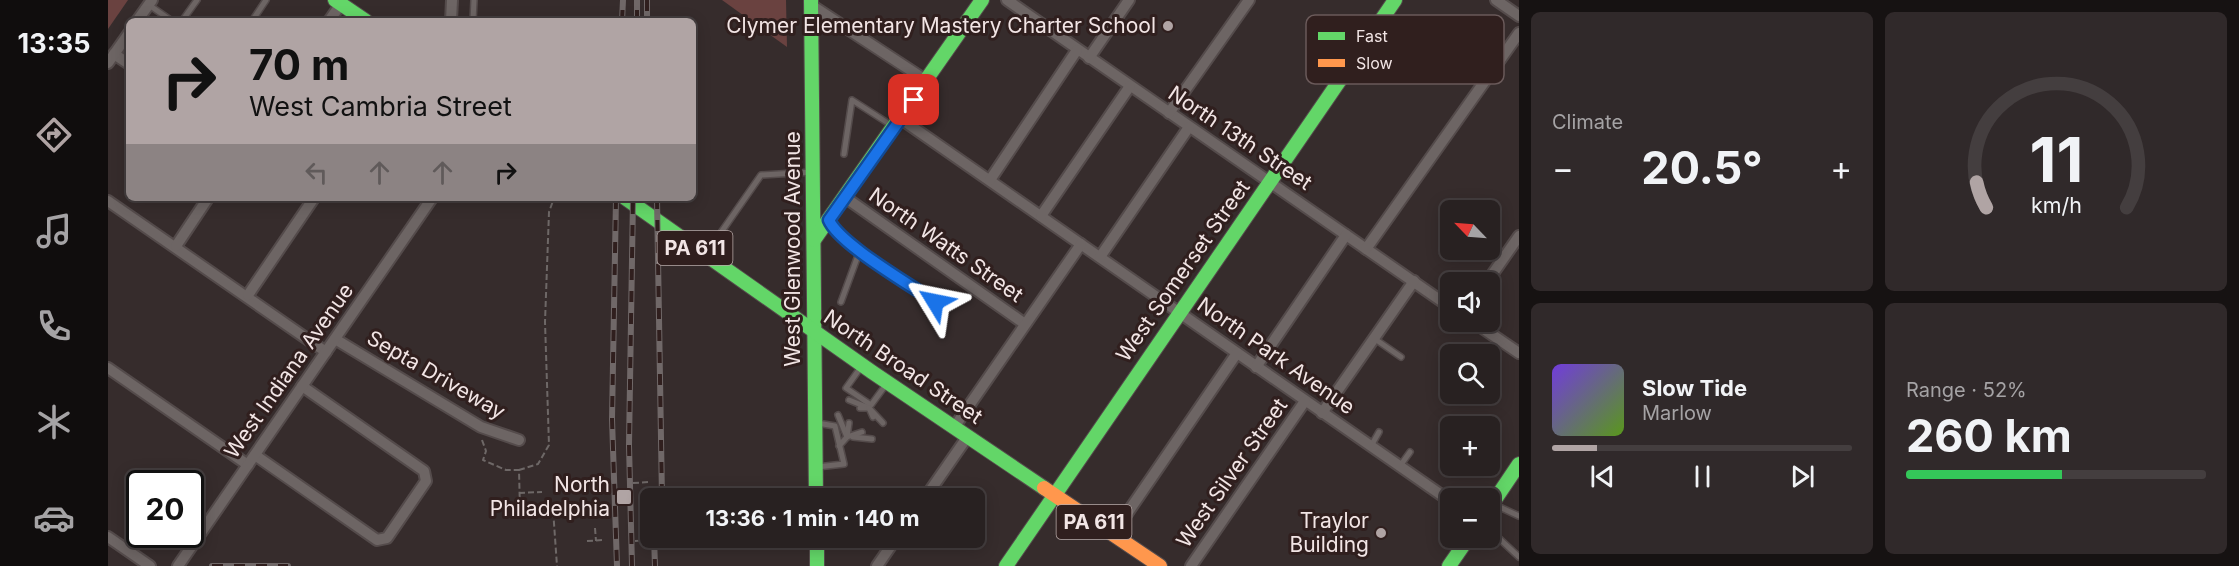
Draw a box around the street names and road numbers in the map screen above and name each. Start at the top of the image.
street label: North 13th Street [1164,80,1317,195]
street label: West Glenwood Avenue [780,131,805,367]
street label: West Somerset Street [1110,175,1255,366]
street label: North Watts Street [864,182,1028,307]
road number: PA 611 [658,231,732,265]
street label: West Indiana Avenue [219,279,358,463]
street label: North Park Avenue [1193,292,1360,419]
street label: North Broad Street [819,304,987,429]
street label: Septa Driveway [363,325,510,424]
street label: West Silver Street [1171,393,1292,552]
road number: PA 611 [1056,505,1132,539]

